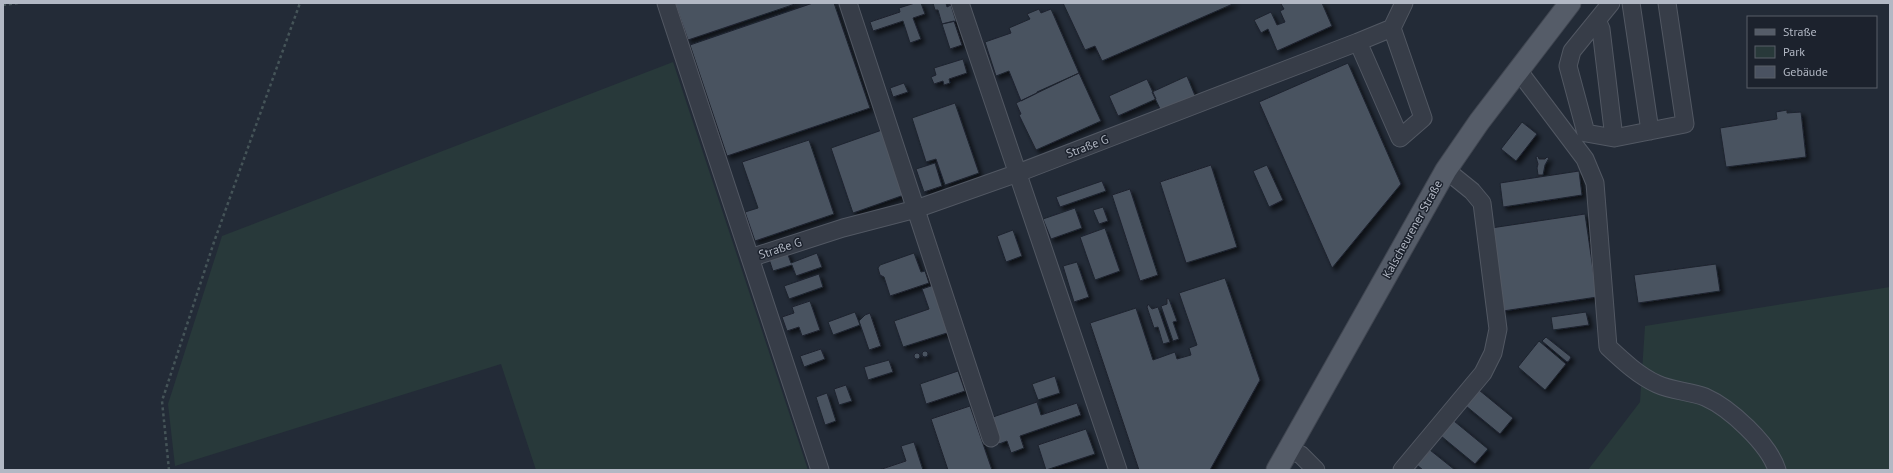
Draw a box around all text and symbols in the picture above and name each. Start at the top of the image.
legend [1747,16,1877,88]
text: Straße [1783,24,1817,39]
text: Park [1783,44,1805,59]
text: Gebäude [1783,64,1828,79]
street label: Straße G [1064,131,1110,161]
street label: Kalscheurener Straße [1379,177,1445,281]
street label: Straße G [757,234,803,262]

